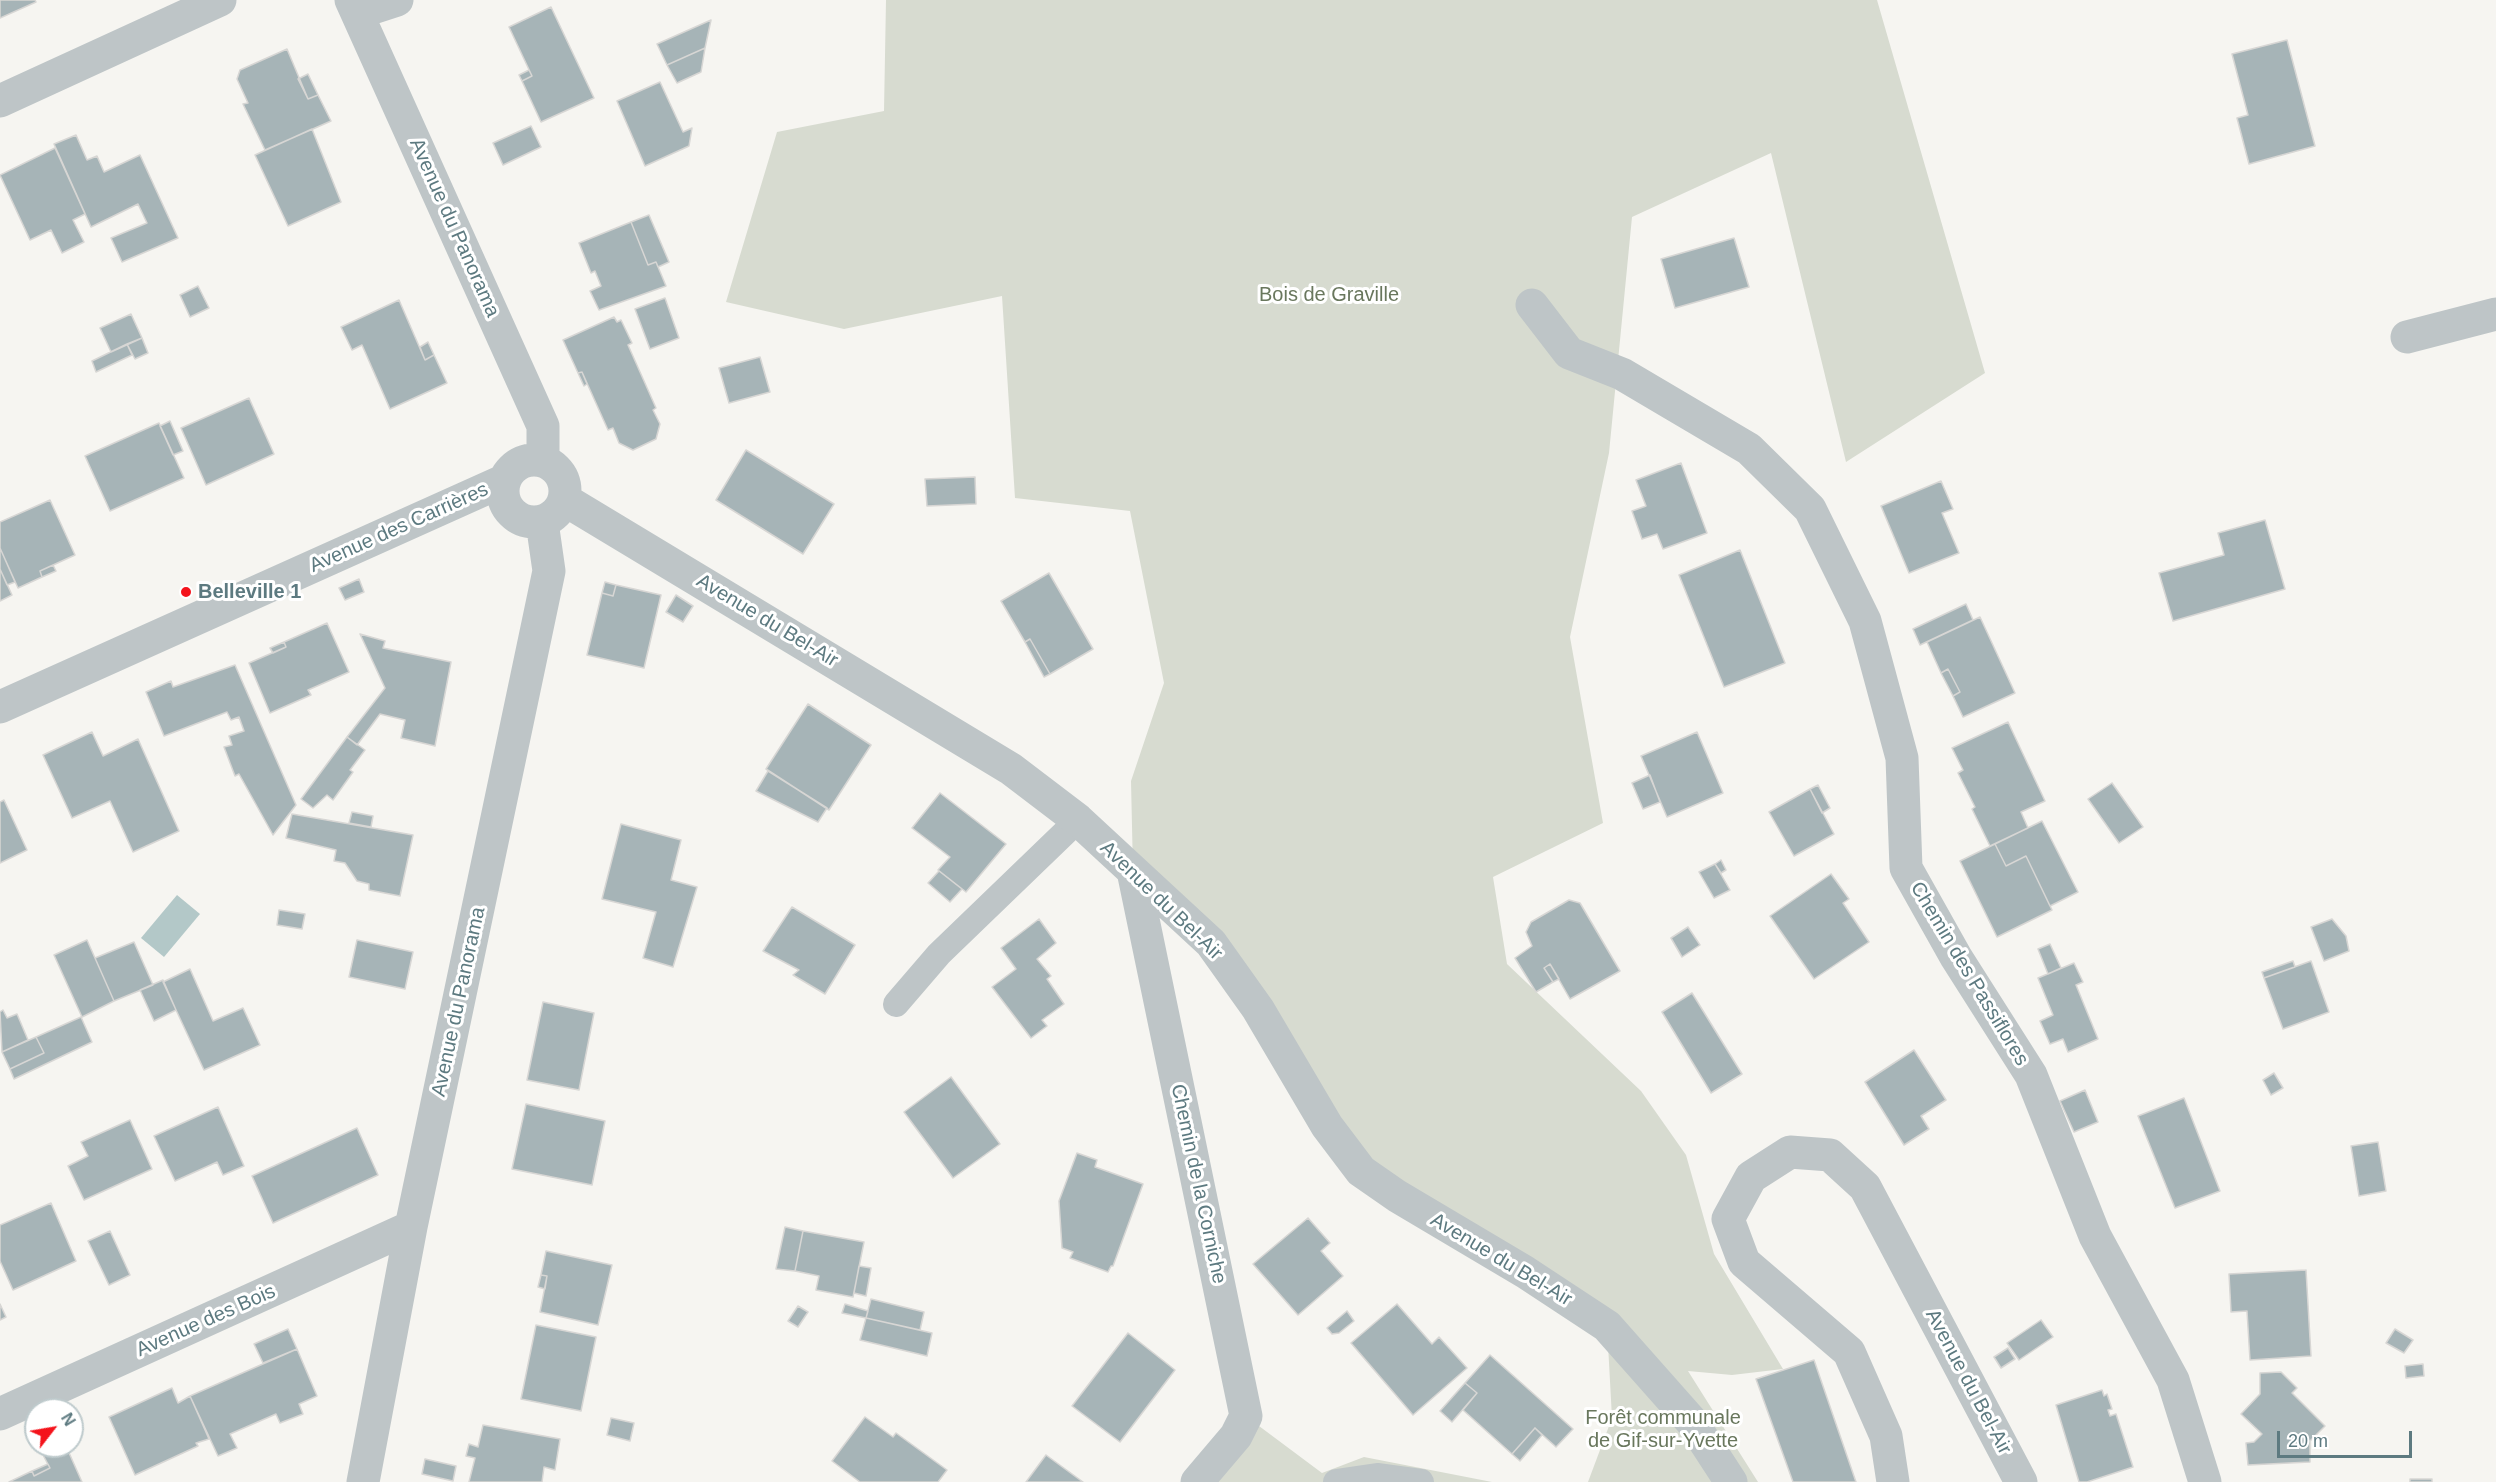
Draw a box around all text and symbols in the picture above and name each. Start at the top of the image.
street label: Avenue du Panorama [404,135,504,321]
park label: Bois de Graville [1259,283,1399,307]
street label: Avenue des Carrières [306,478,492,578]
street label: Avenue du Bel-Air [692,569,842,673]
place label: Belleville 1 [198,580,301,604]
marker: Belleville 1 [179,585,193,599]
street label: Avenue du Bel-Air [1095,837,1227,965]
street label: Chemin des Passiflores [1905,878,2033,1070]
street label: Avenue du Panorama [427,905,491,1099]
street label: Chemin de la Corniche [1165,1082,1231,1286]
street label: Avenue du Bel-Air [1426,1208,1576,1312]
street label: Avenue des Bois [133,1280,279,1362]
street label: Avenue du Bel-Air [1920,1305,2016,1459]
north arrow [24,1398,84,1458]
park label: Forêt communale de Gif-sur-Yvette [1585,1406,1741,1453]
text: N [58,1410,78,1429]
scale bar [2280,1419,2415,1457]
text: 20 m [2288,1431,2328,1451]

